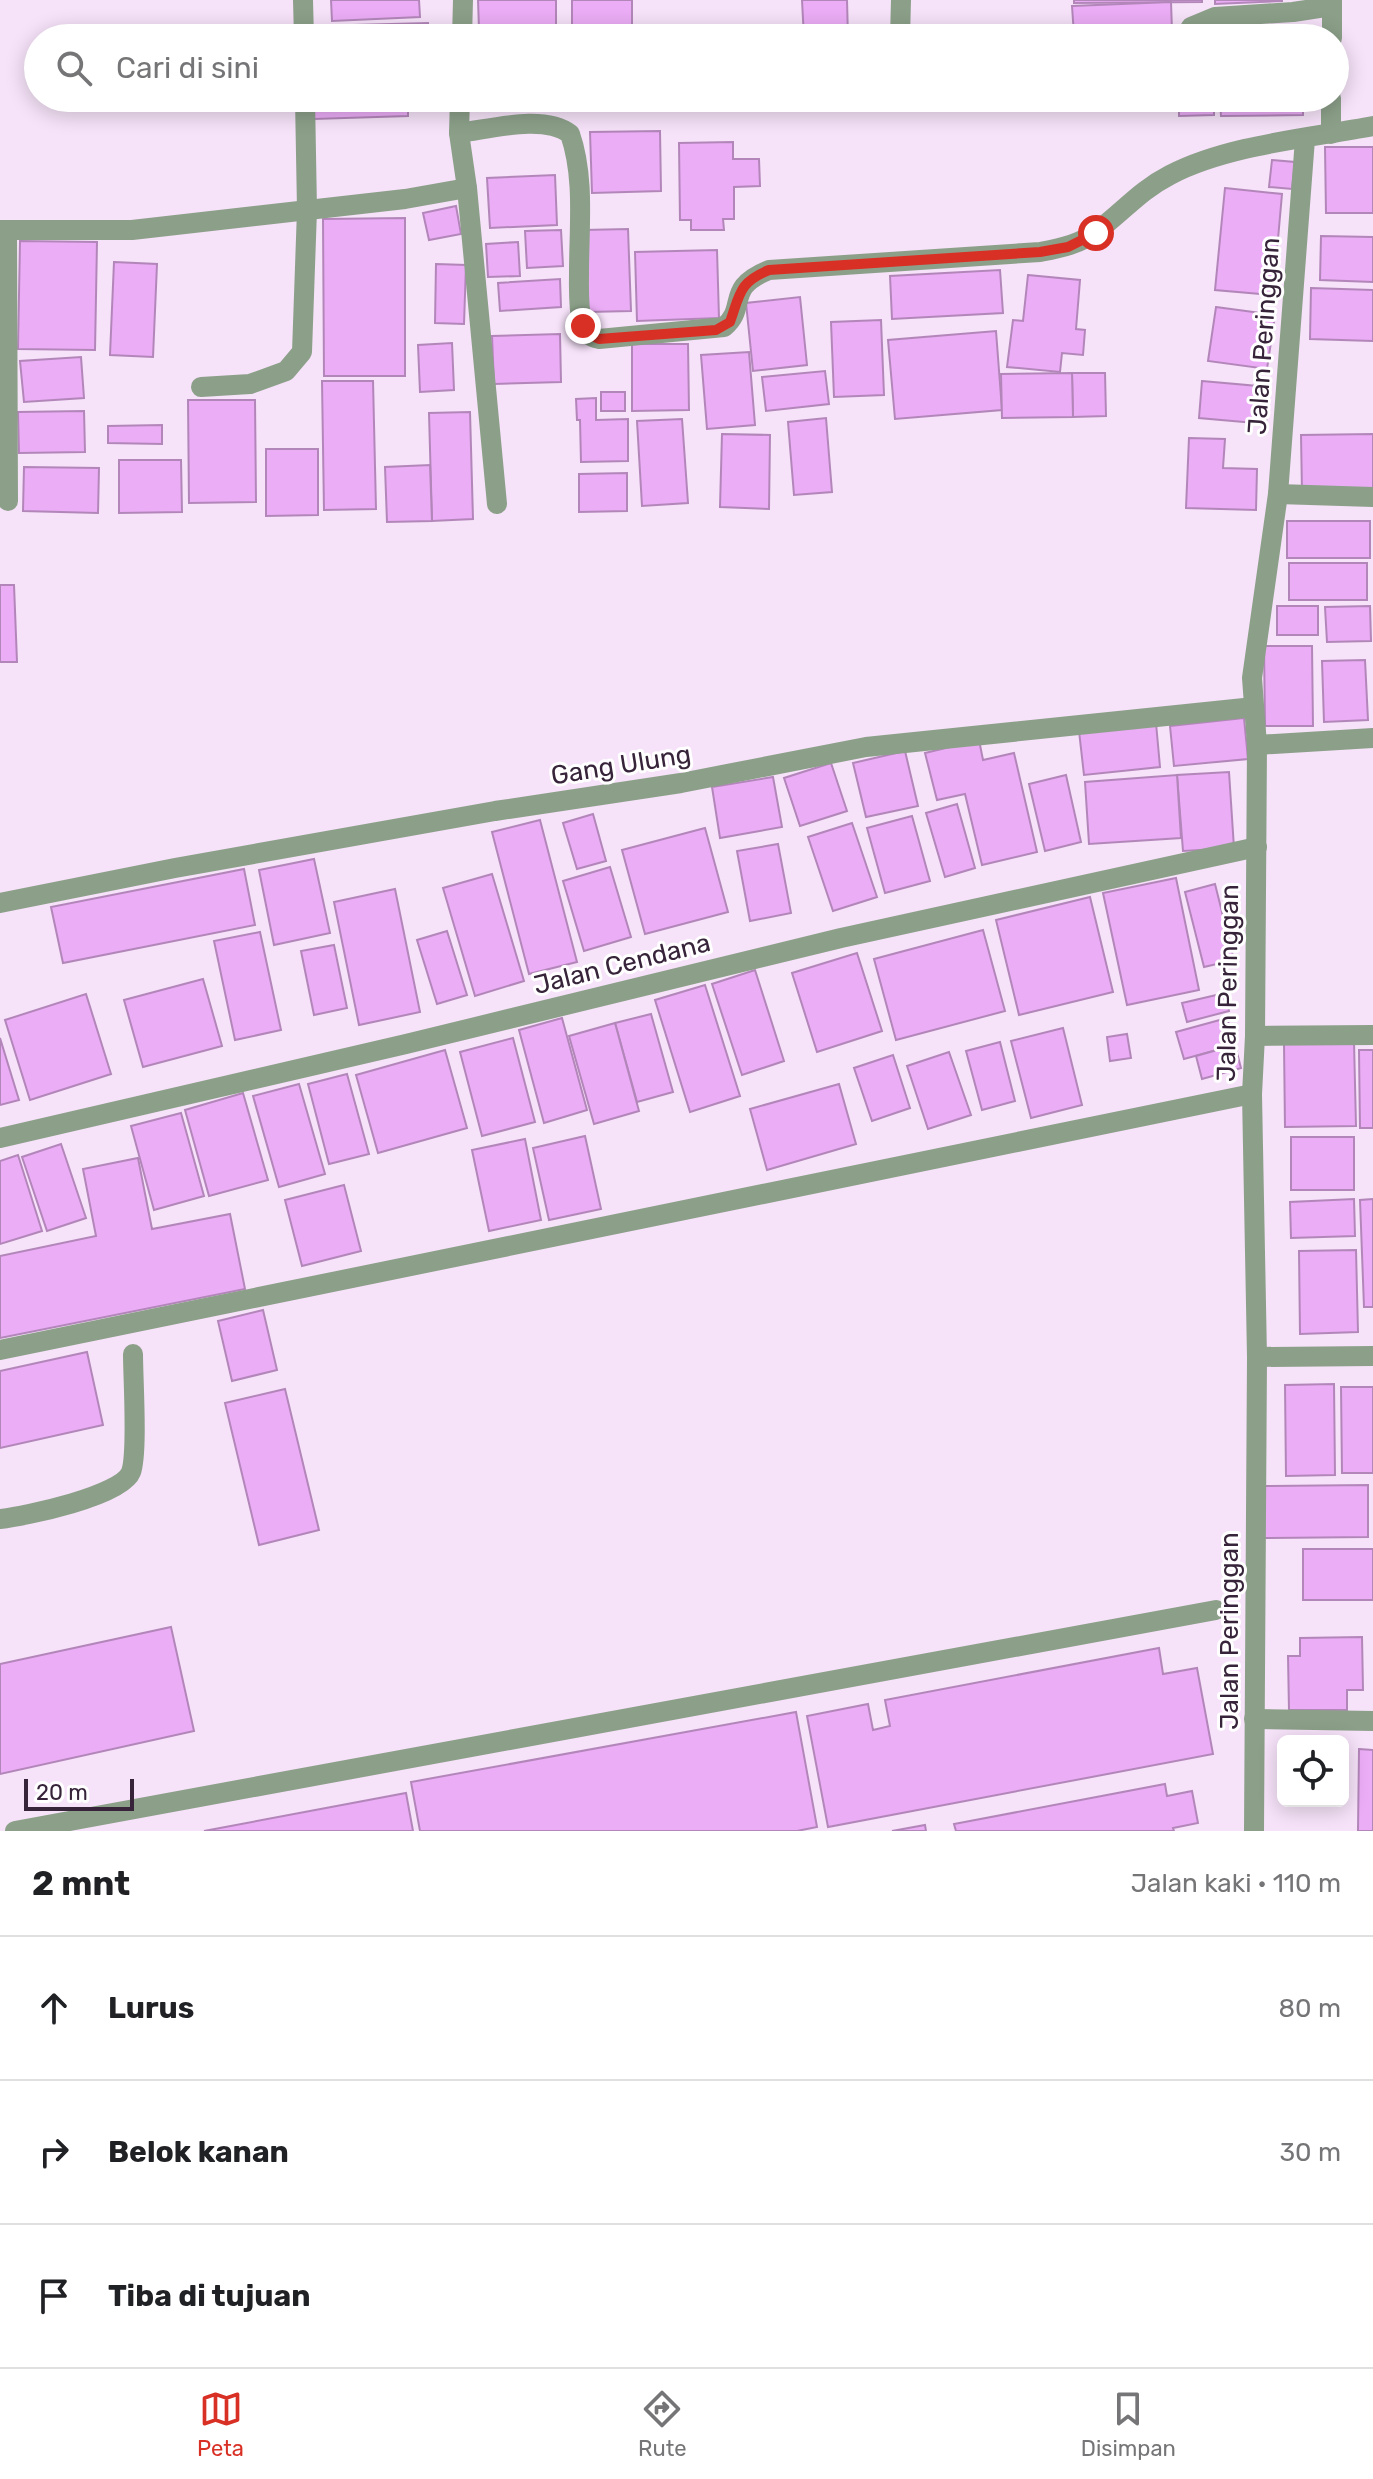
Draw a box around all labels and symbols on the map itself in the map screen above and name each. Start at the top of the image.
route start [1078,215,1114,251]
street label: Jalan Peringgan [1242,236,1286,436]
route end [565,308,601,344]
street label: Gang Ulung [549,739,693,791]
street label: Jalan Peringgan [1211,884,1245,1082]
street label: Jalan Cendana [530,927,714,1001]
street label: Jalan Peringgan [1214,1532,1245,1730]
scale bar [24,1775,134,1811]

